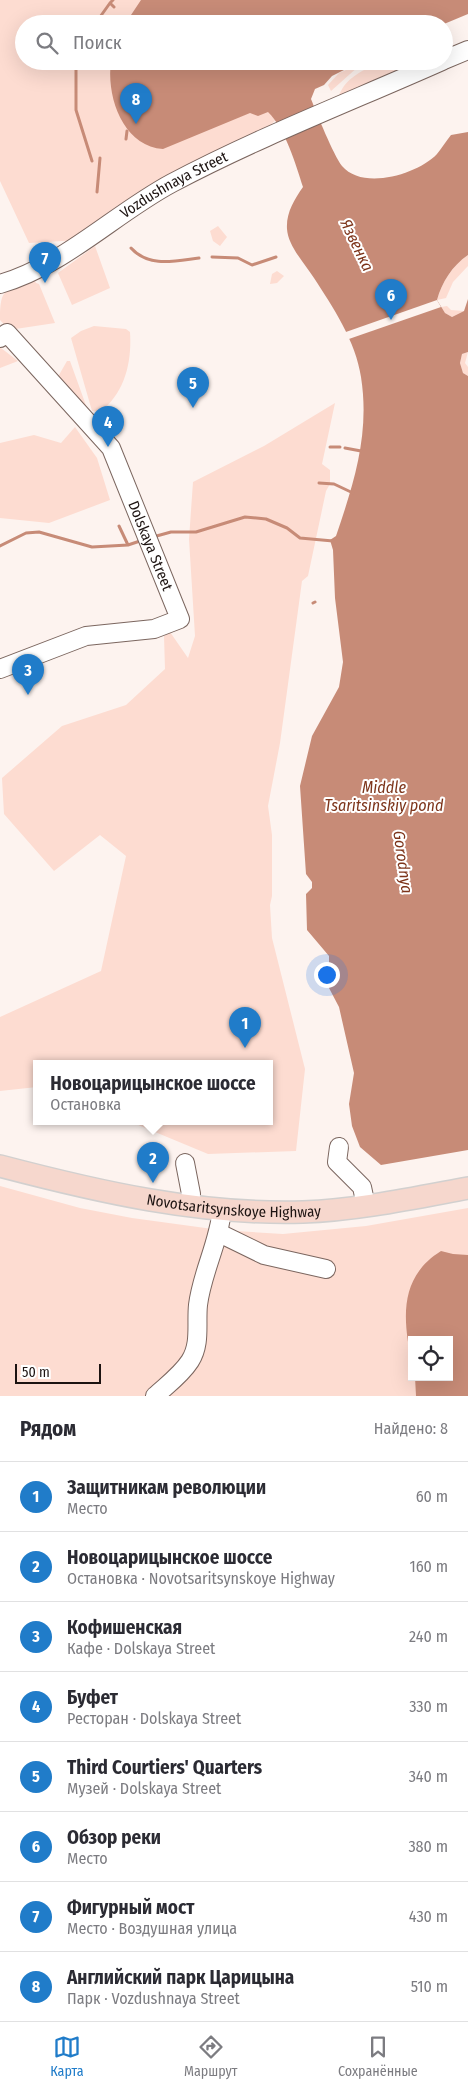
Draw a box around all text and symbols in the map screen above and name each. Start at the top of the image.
search box [15,15,453,70]
icon: search [33,29,61,57]
text: Поиск [73,31,122,54]
pin: 8 [120,83,152,124]
street label: Vozdushnaya Street [117,148,231,222]
water label: Язвенка [336,215,378,274]
pin: 7 [29,242,61,283]
pin: 6 [375,279,407,320]
pin: 5 [177,367,209,408]
pin: 4 [92,406,124,447]
street label: Dolskaya Street [124,498,177,593]
pin: 3 [12,654,44,695]
water label: Middle Tsaritsinskiy pond [325,778,444,815]
water label: Gorodnya [389,829,417,895]
your location [314,962,340,988]
pin: 1 [229,1007,261,1048]
popup [33,1060,273,1125]
text: Новоцарицынское шоссе [50,1072,256,1095]
text: Остановка [50,1095,121,1114]
pin: 2 [137,1142,169,1183]
street label: Novotsaritsynskoye Highway [145,1191,322,1221]
map controls [408,1336,453,1381]
button: locate [408,1336,453,1381]
scale bar [15,1361,101,1384]
text: 50 m [22,1364,50,1381]
text: Рядом [20,1416,76,1442]
text: Найдено: 8 [374,1419,448,1438]
text: Защитникам революции [67,1476,266,1499]
text: 1 [33,1487,39,1506]
text: 60 m [416,1487,448,1506]
text: Место [67,1499,108,1518]
text: Новоцарицынское шоссе [67,1546,272,1569]
text: 2 [32,1557,40,1576]
text: 160 m [409,1557,448,1576]
text: Остановка · Novotsaritsynskoye Highway [67,1569,335,1588]
text: Кофишенская [67,1616,182,1639]
text: 3 [32,1627,40,1646]
text: 240 m [409,1627,448,1646]
text: Кафе · Dolskaya Street [67,1639,215,1658]
text: Буфет [67,1686,118,1709]
text: 4 [32,1697,40,1716]
text: 330 m [409,1697,448,1716]
text: Ресторан · Dolskaya Street [67,1709,241,1728]
text: Third Courtiers' Quarters [67,1756,262,1779]
text: 5 [32,1767,40,1786]
text: 340 m [409,1767,448,1786]
text: Музей · Dolskaya Street [67,1779,221,1798]
text: Обзор реки [67,1826,161,1849]
text: 6 [32,1837,40,1856]
text: 380 m [408,1837,448,1856]
text: Место [67,1849,108,1868]
text: Фигурный мост [67,1896,194,1919]
text: 7 [33,1907,39,1926]
text: 430 m [409,1907,448,1926]
text: Место · Воздушная улица [67,1919,237,1938]
text: Английский парк Царицына [67,1966,294,1989]
text: 8 [32,1977,40,1996]
text: 510 m [411,1977,448,1996]
text: Парк · Vozdushnaya Street [67,1989,240,2008]
tab: Карта [50,2033,84,2080]
tab: Маршрут [184,2033,238,2080]
tab: Сохранённые [338,2033,418,2080]

